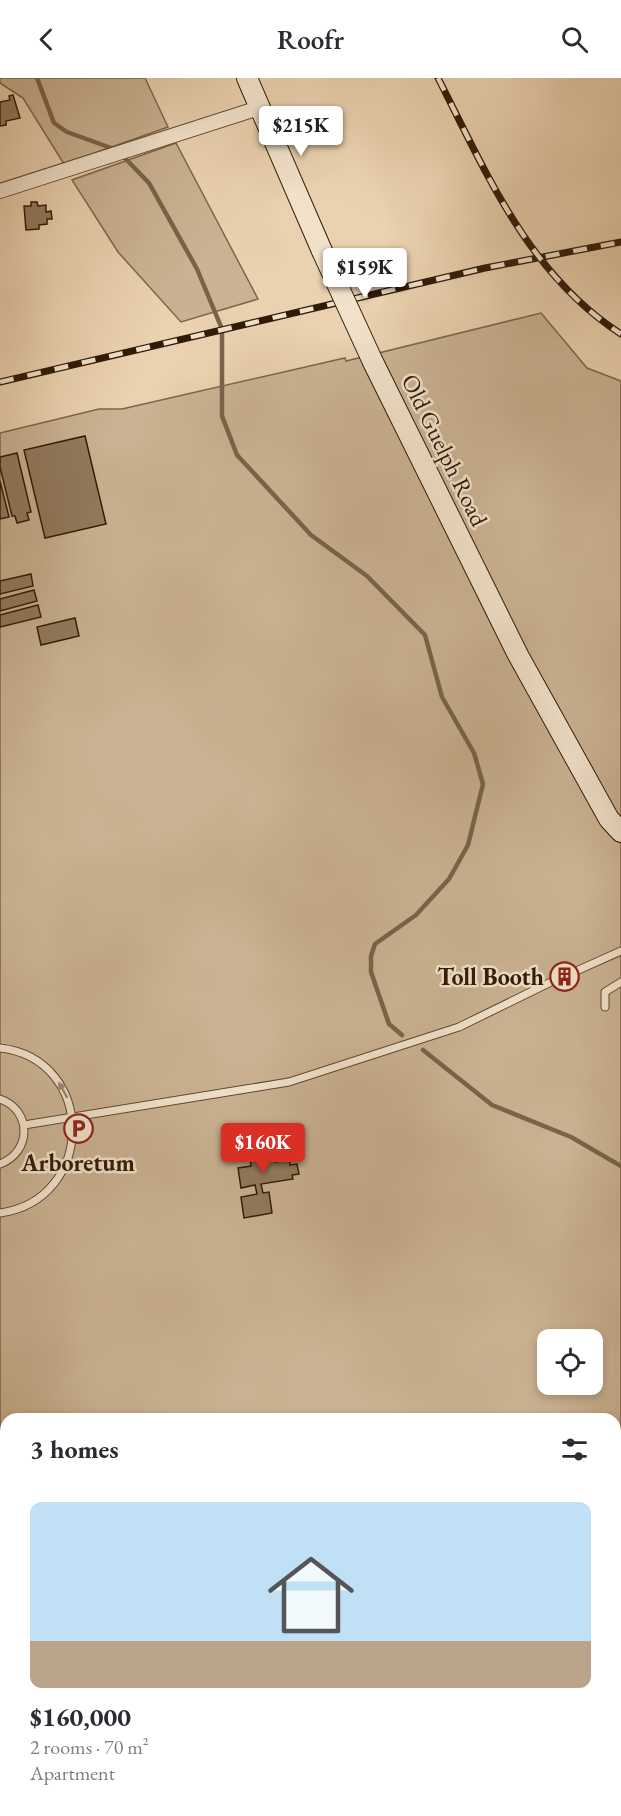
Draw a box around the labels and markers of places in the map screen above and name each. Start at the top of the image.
pin: $215K [259,106,343,157]
pin: $159K [323,248,407,299]
building icon: Toll Booth [549,960,581,992]
place label: Toll Booth [437,961,545,992]
parking icon: Arboretum [62,1113,94,1145]
pin: $160K [221,1123,305,1174]
place label: Arboretum [20,1147,135,1178]

